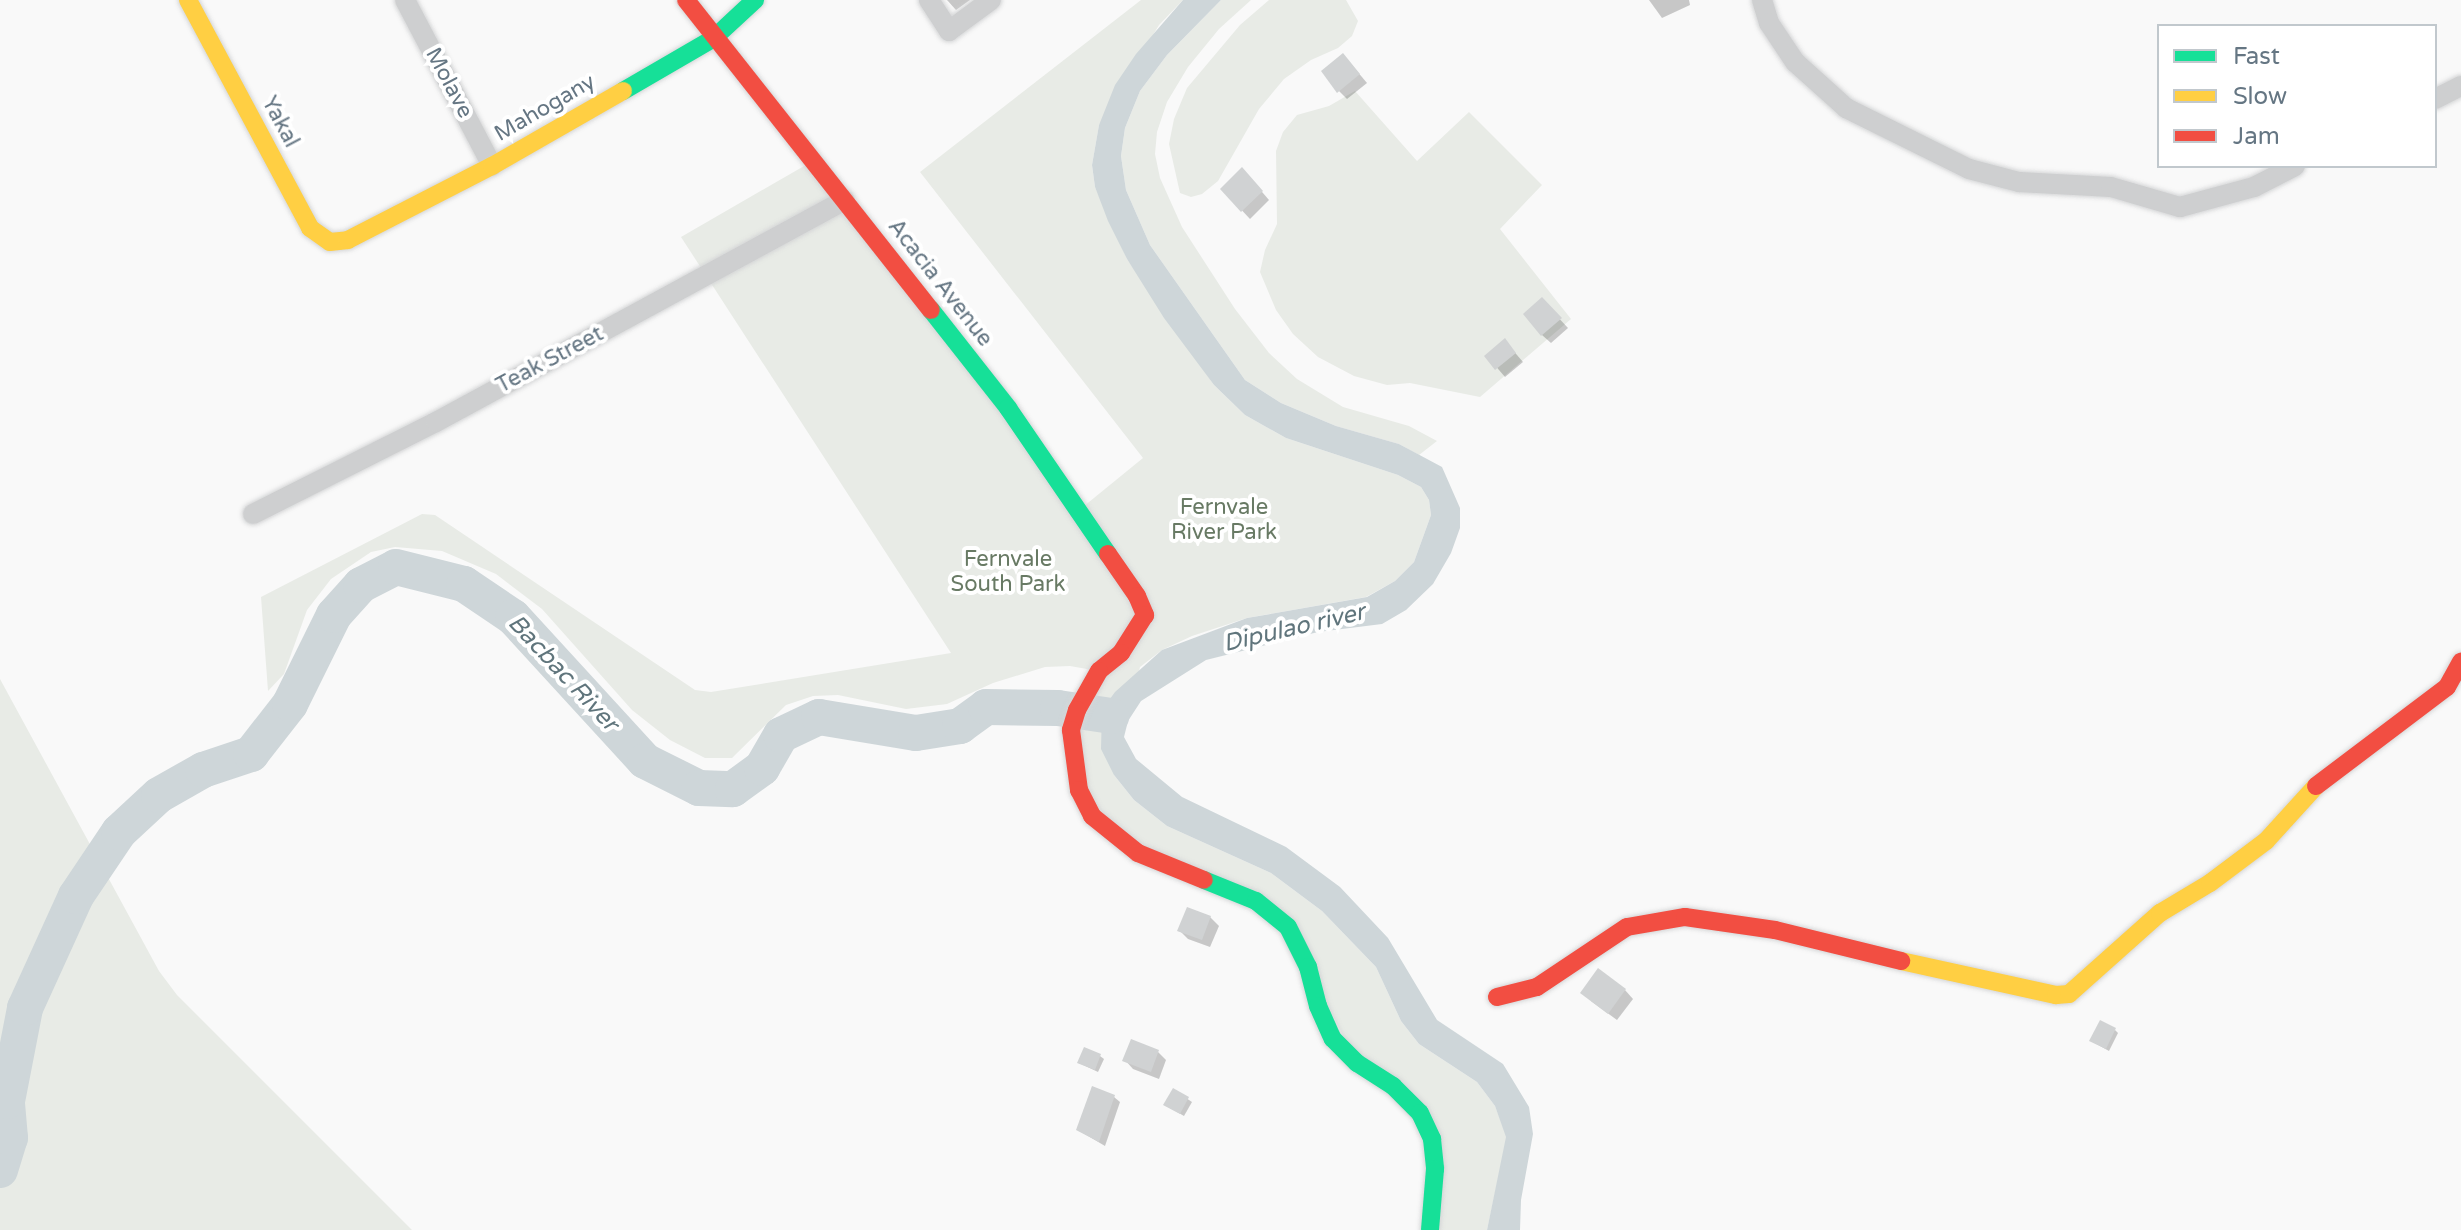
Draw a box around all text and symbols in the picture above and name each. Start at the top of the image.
legend [2157,24,2437,168]
text: Fast [2233,42,2280,71]
street label: Molave [420,43,478,123]
street label: Mahogany [490,69,600,147]
text: Slow [2233,82,2287,111]
street label: Yakal [256,92,304,152]
text: Jam [2233,122,2280,151]
street label: Acacia Avenue [882,214,998,352]
street label: Teak Street [492,321,608,399]
park label: Fernvale River Park [1171,494,1277,546]
park label: Fernvale South Park [951,546,1065,598]
water label: Dipulao river [1220,598,1368,658]
water label: Bacbac River [502,609,624,737]

